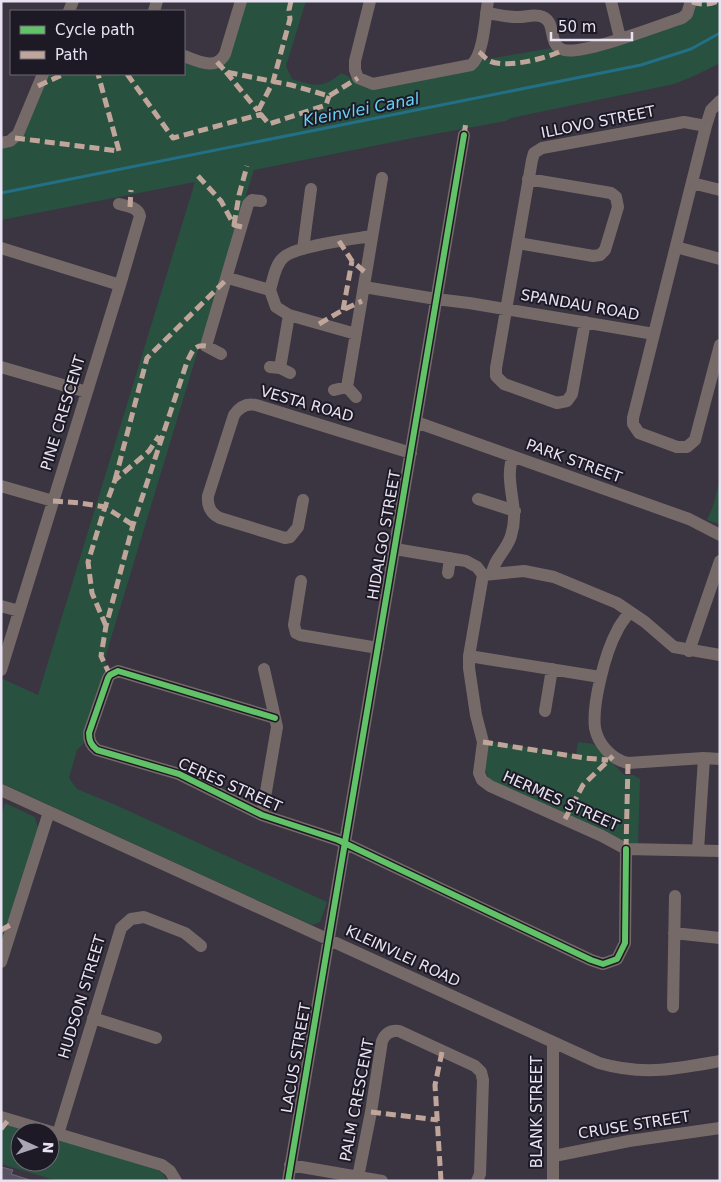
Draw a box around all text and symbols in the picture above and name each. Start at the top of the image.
legend [10,10,185,75]
scale bar [551,10,632,42]
text: 50 m [558,18,596,36]
text: Cycle path [55,21,135,39]
text: Path [55,46,88,64]
water label: Kleinvlei Canal [301,89,421,130]
street label: ILLOVO STREET [539,102,657,142]
street label: SPANDAU ROAD [519,286,641,324]
street label: PINE CRESCENT [37,353,89,473]
street label: VESTA ROAD [258,382,356,426]
street label: PARK STREET [524,435,625,487]
street label: HIDALGO STREET [364,468,404,601]
street label: CERES STREET [175,754,285,816]
street label: HERMES STREET [500,767,623,835]
street label: KLEINVLEI ROAD [343,922,463,990]
street label: HUDSON STREET [55,932,110,1061]
street label: LACUS STREET [277,1001,315,1115]
street label: PALM CRESCENT [336,1036,378,1163]
street label: BLANK STREET [528,1055,546,1168]
street label: CRUSE STREET [577,1107,692,1143]
north arrow [10,1122,60,1172]
text: N [40,1141,56,1154]

